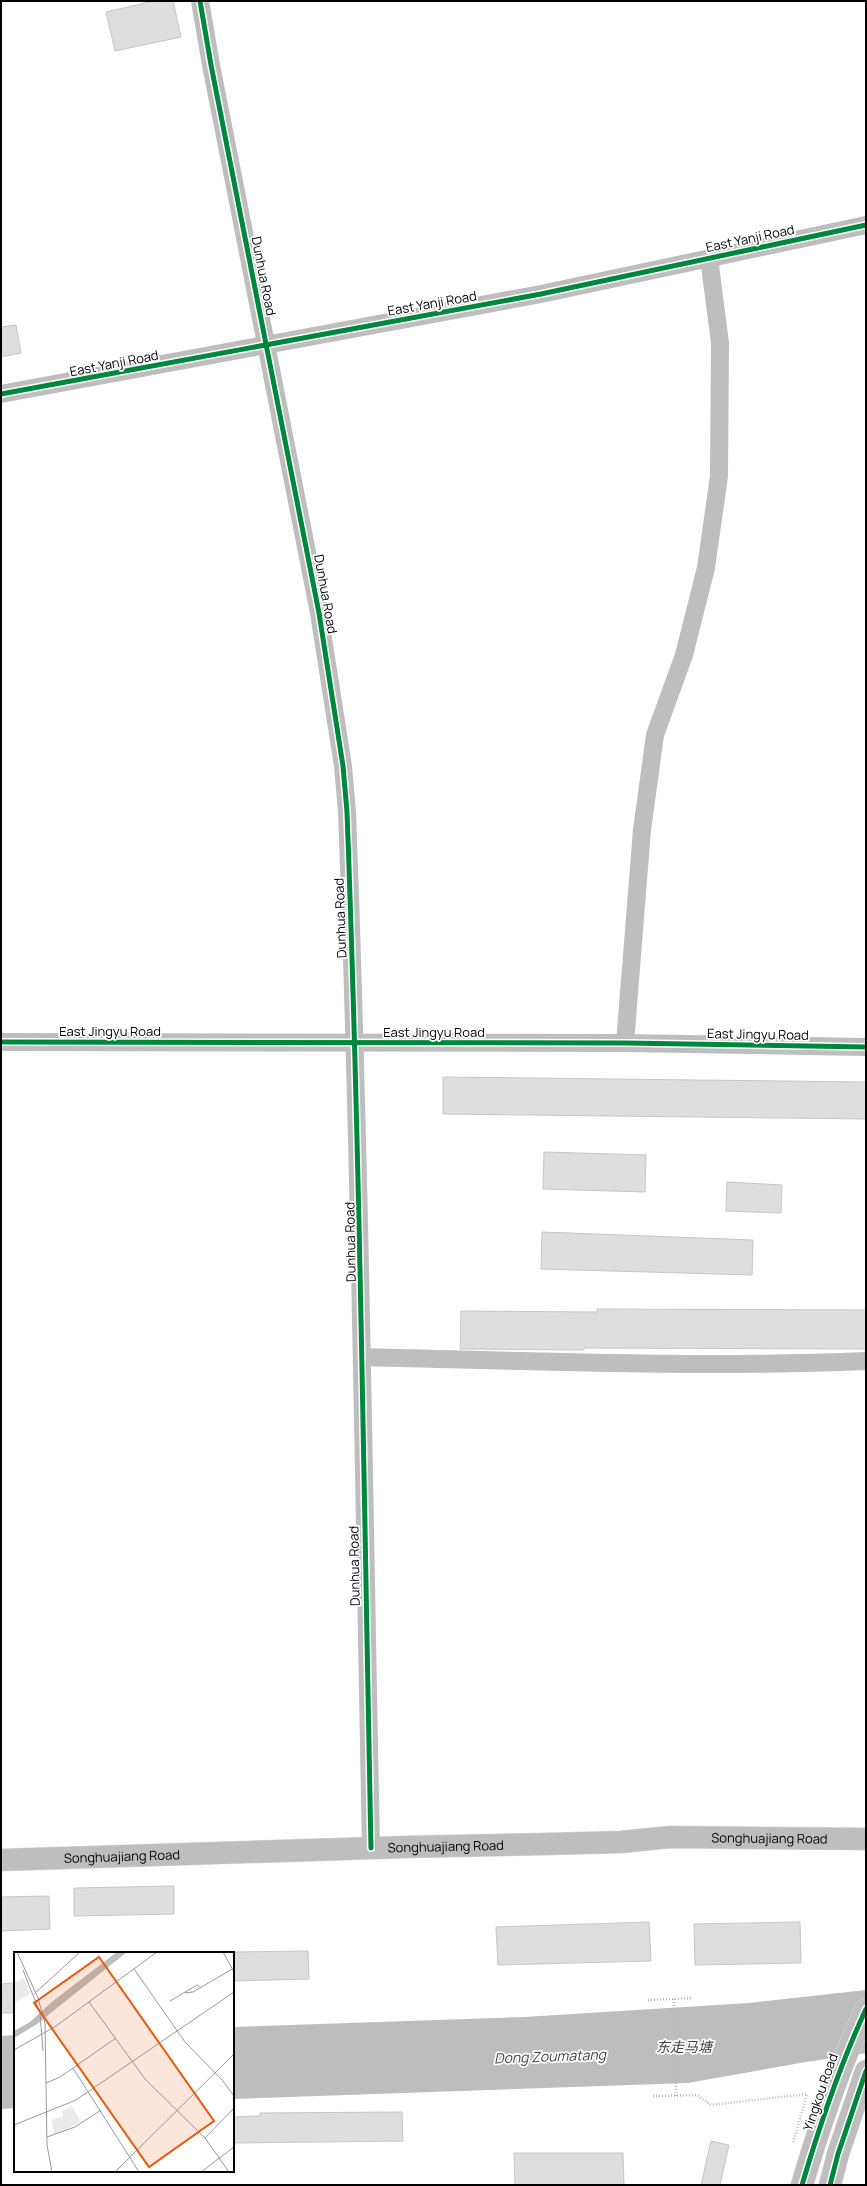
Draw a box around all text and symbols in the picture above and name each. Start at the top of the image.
street label: East Yanji Road [704,220,796,256]
street label: Dunhua Road [248,235,280,317]
street label: East Yanji Road [386,286,478,320]
street label: East Yanji Road [68,346,160,380]
street label: Dunhua Road [310,553,342,635]
street label: Dunhua Road [330,878,350,958]
street label: East Jingyu Road [59,1022,161,1040]
street label: East Jingyu Road [383,1023,485,1041]
street label: East Jingyu Road [707,1024,809,1044]
street label: Dunhua Road [340,1202,360,1282]
street label: Dunhua Road [344,1526,364,1606]
street label: Songhuajiang Road [711,1828,828,1848]
street label: Songhuajiang Road [387,1836,504,1857]
street label: Songhuajiang Road [64,1845,180,1867]
inset map [14,1952,234,2172]
water label: 东走马塘 [656,2037,714,2056]
water label: Dong Zoumatang [494,2044,608,2067]
street label: Yingkou Road [798,2051,842,2133]

